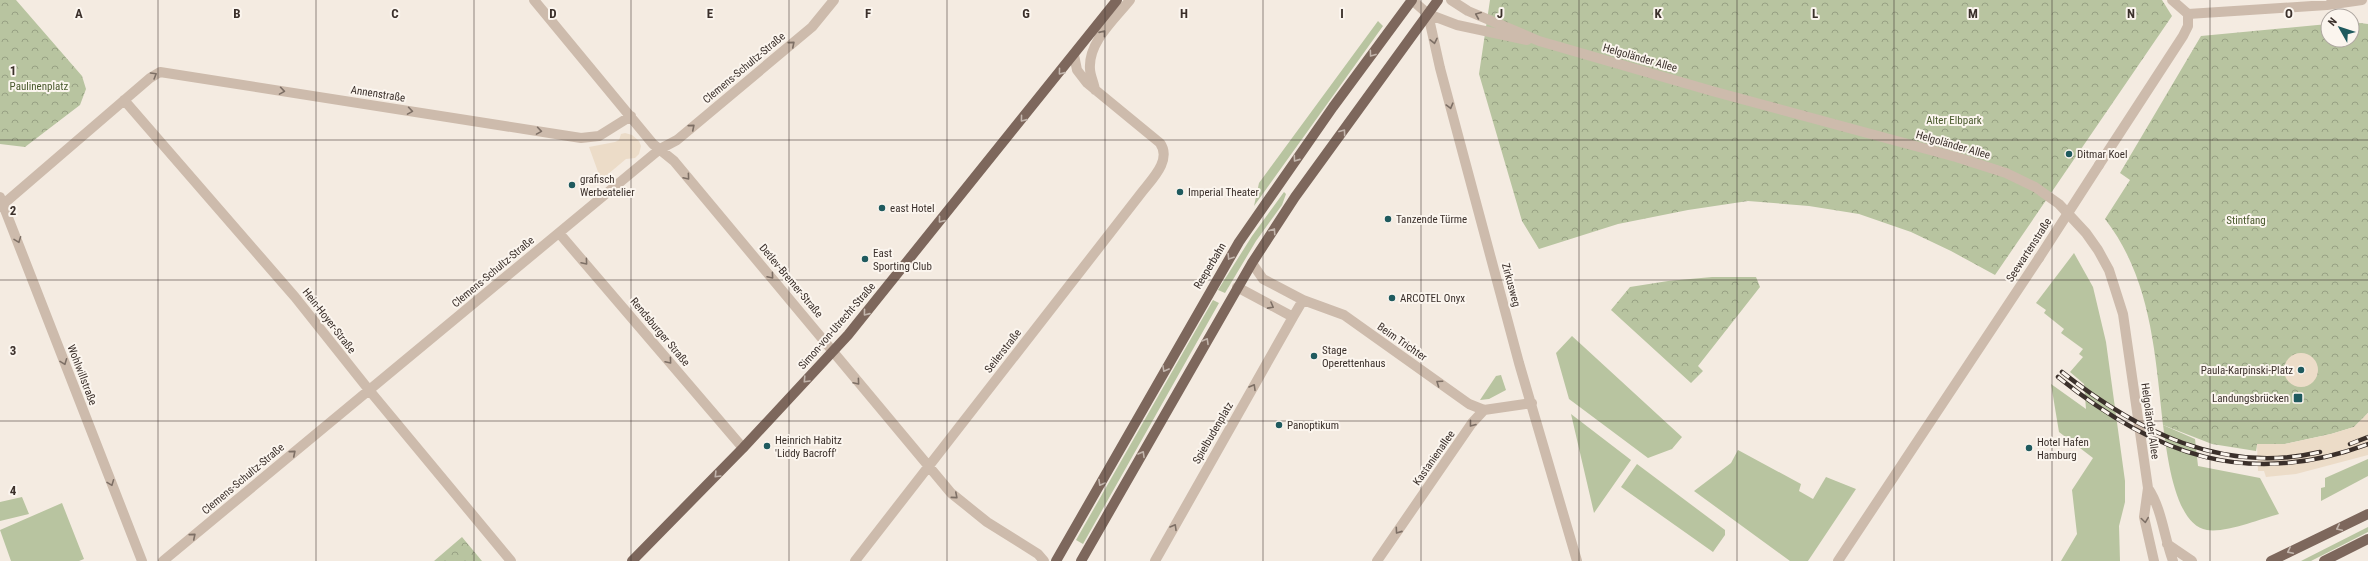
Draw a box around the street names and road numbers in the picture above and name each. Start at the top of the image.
street label: Clemens-Schultz-Straße [700,30,788,106]
street label: Helgoländer Allee [1601,41,1679,75]
street label: Annenstraße [350,83,406,105]
street label: Helgoländer Allee [1914,128,1992,162]
street label: Seewartenstraße [2004,216,2054,284]
street label: Clemens-Schultz-Straße [449,234,537,310]
street label: Reeperbahn [1191,241,1229,291]
street label: Detlev-Bremer-Straße [756,242,826,320]
street label: Zirkusweg [1499,262,1523,308]
street label: Simon-von-Utrecht-Straße [796,280,878,372]
street label: Hein-Hoyer-Straße [300,286,358,356]
street label: Rendsburger Straße [628,295,692,369]
street label: Beim Trichter [1375,320,1430,364]
street label: Seilerstraße [982,327,1024,375]
street label: Wohlwillstraße [64,343,100,407]
street label: Helgoländer Allee [2138,382,2162,460]
street label: Spielbudenplatz [1190,400,1236,466]
street label: Kastanienallee [1410,428,1458,488]
street label: Clemens-Schultz-Straße [199,441,287,517]

